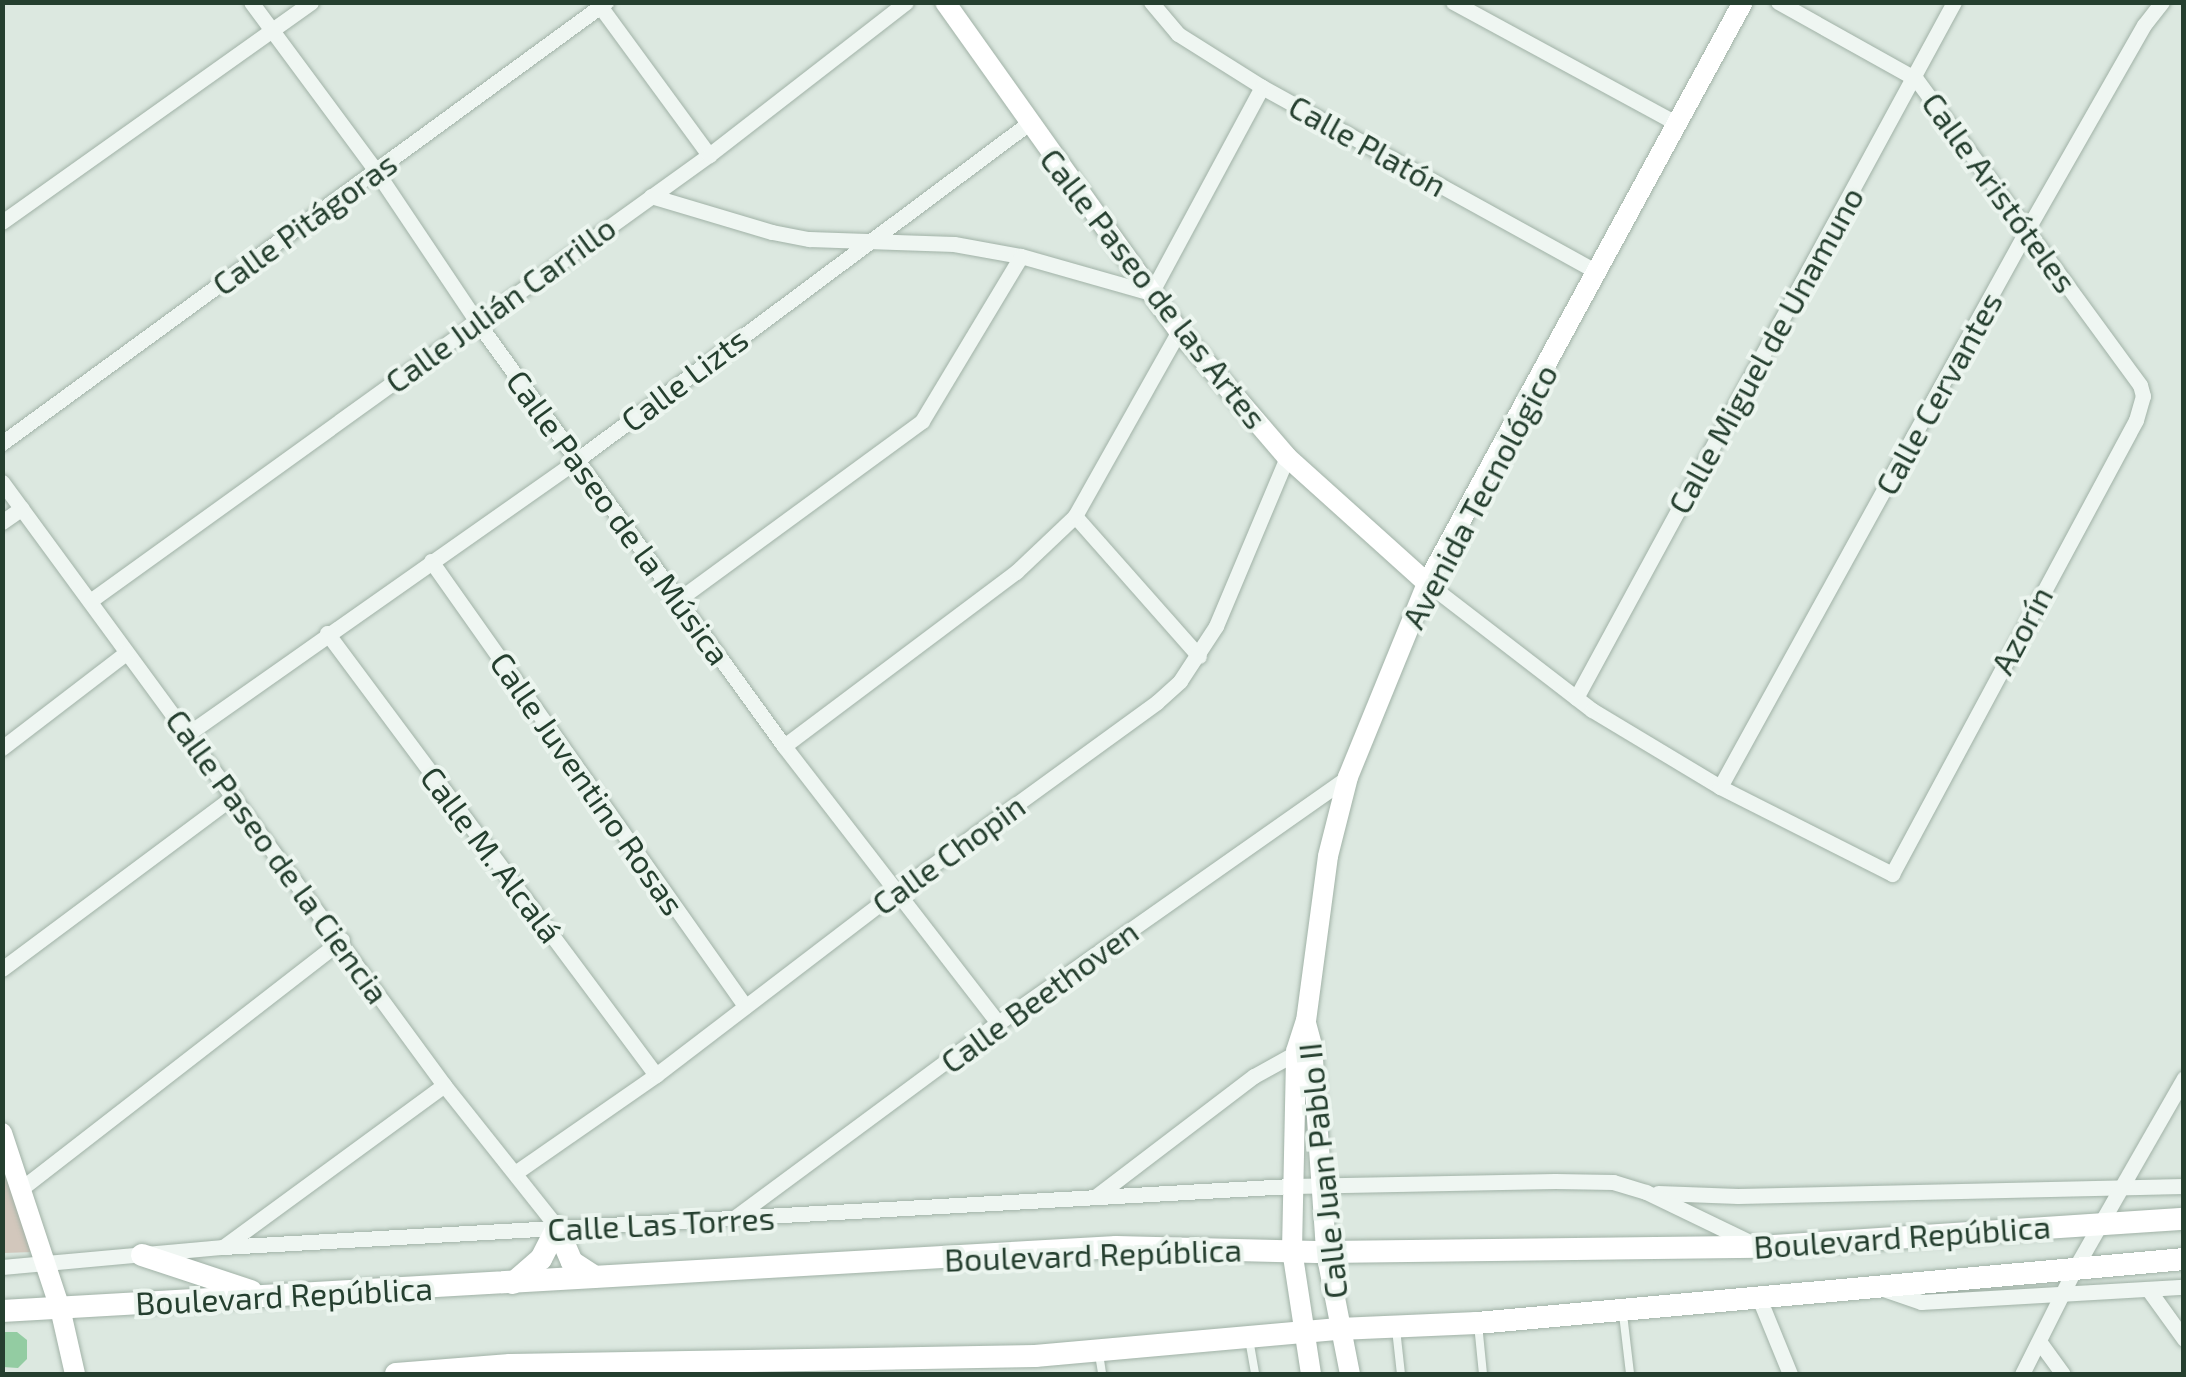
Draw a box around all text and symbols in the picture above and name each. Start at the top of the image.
street label: Calle Aristóteles [1914,84,2086,300]
street label: Calle Platón [1283,86,1453,204]
street label: Calle Paseo de las Artes [1032,140,1276,436]
street label: Calle Pitágoras [204,143,404,303]
street label: Calle Miguel de Unamuno [1659,180,1871,520]
street label: Calle Julián Carrillo [377,207,623,401]
street label: Calle Cervantes [1866,285,2010,501]
street label: Calle Lizts [613,319,755,439]
street label: Avenida Tecnológico [1393,357,1565,635]
street label: Calle Paseo de la Música [499,362,739,672]
street label: Azorín [1982,580,2060,680]
street label: Calle Juventino Rosas [483,644,693,922]
street label: Calle Paseo de la Ciencia [158,701,398,1011]
street label: Calle M. Alcalá [413,758,571,950]
street label: Calle Chopin [864,786,1032,922]
street label: Calle Beethoven [933,912,1145,1080]
street label: Calle Juan Pablo II [1289,1041,1355,1301]
street label: Calle Las Torres [546,1198,776,1248]
street label: Boulevard República [1752,1206,2052,1266]
street label: Boulevard República [944,1230,1242,1278]
street label: Boulevard República [134,1268,434,1322]

